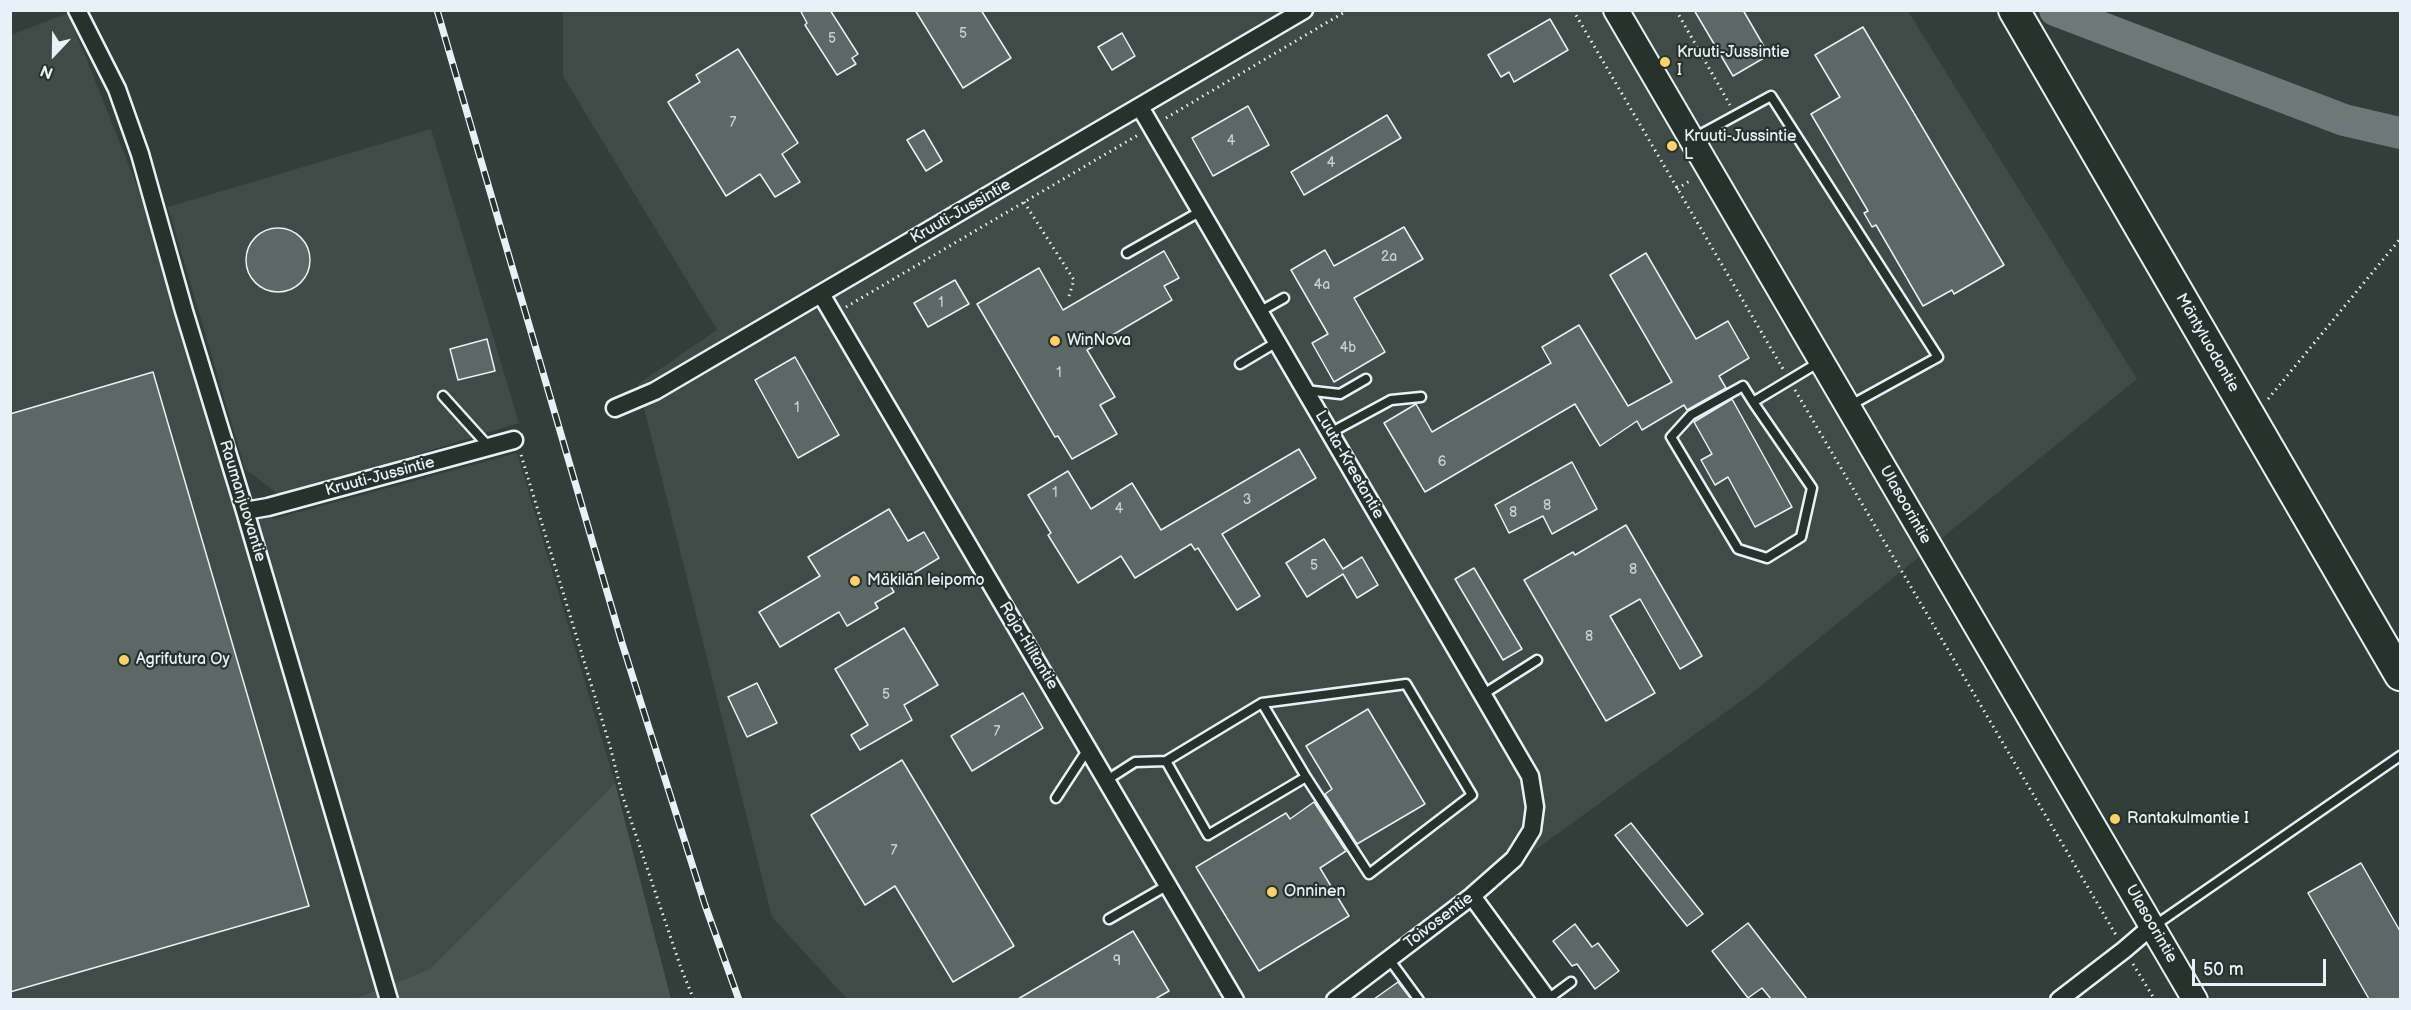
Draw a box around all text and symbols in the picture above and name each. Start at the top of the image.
north arrow [24,24,84,84]
house number: 5 [959,26,967,42]
house number: 5 [828,31,836,47]
place label: Kruuti-Jussintie I [1677,43,1789,81]
marker: Kruuti-Jussintie I [1658,55,1672,69]
text: N [38,60,56,82]
house number: 7 [730,115,736,131]
place label: Kruuti-Jussintie L [1684,127,1796,165]
house number: 4 [1227,133,1235,149]
marker: Kruuti-Jussintie L [1665,139,1679,153]
house number: 4 [1327,155,1335,171]
street label: Kruuti-Jussintie [908,176,1014,248]
house number: 2a [1381,249,1397,265]
house number: 4a [1314,277,1330,293]
street label: Mäntyluodontie [2171,290,2243,396]
house number: 1 [938,295,944,311]
place label: WinNova [1067,331,1131,351]
marker: WinNova [1048,334,1062,348]
house number: 4b [1340,340,1356,356]
house number: 1 [1056,365,1062,381]
house number: 1 [794,400,800,416]
street label: Luuta-Kreetantie [1310,407,1388,523]
street label: Raumanjuovantie [214,438,270,564]
street label: Kruuti-Jussintie [323,453,437,501]
house number: 6 [1438,454,1446,470]
street label: Ulasoorintie [1875,463,1935,547]
house number: 1 [1052,485,1058,501]
house number: 3 [1243,492,1251,508]
house number: 8 [1543,498,1551,514]
house number: 4 [1115,501,1123,517]
house number: 8 [1509,505,1517,521]
house number: 5 [1310,558,1318,574]
house number: 8 [1629,562,1637,578]
place label: Mäkilän leipomo [867,571,985,591]
marker: Mäkilän leipomo [848,574,862,588]
street label: Raja-Hiltantie [994,599,1062,693]
house number: 8 [1585,629,1593,645]
place label: Agrifutura Oy [136,650,230,670]
marker: Agrifutura Oy [117,653,131,667]
house number: 5 [882,687,890,703]
house number: 7 [994,724,1000,740]
place label: Rantakulmantie I [2127,809,2249,829]
marker: Rantakulmantie I [2108,812,2122,826]
house number: 7 [891,843,897,859]
place label: Onninen [1284,882,1346,902]
street label: Ulasoorintie [2121,882,2181,966]
marker: Onninen [1265,885,1279,899]
street label: Toivosentie [1401,889,1477,953]
scale bar [2195,947,2328,985]
house number: 9 [1113,953,1121,969]
text: 50 m [2203,959,2244,980]

